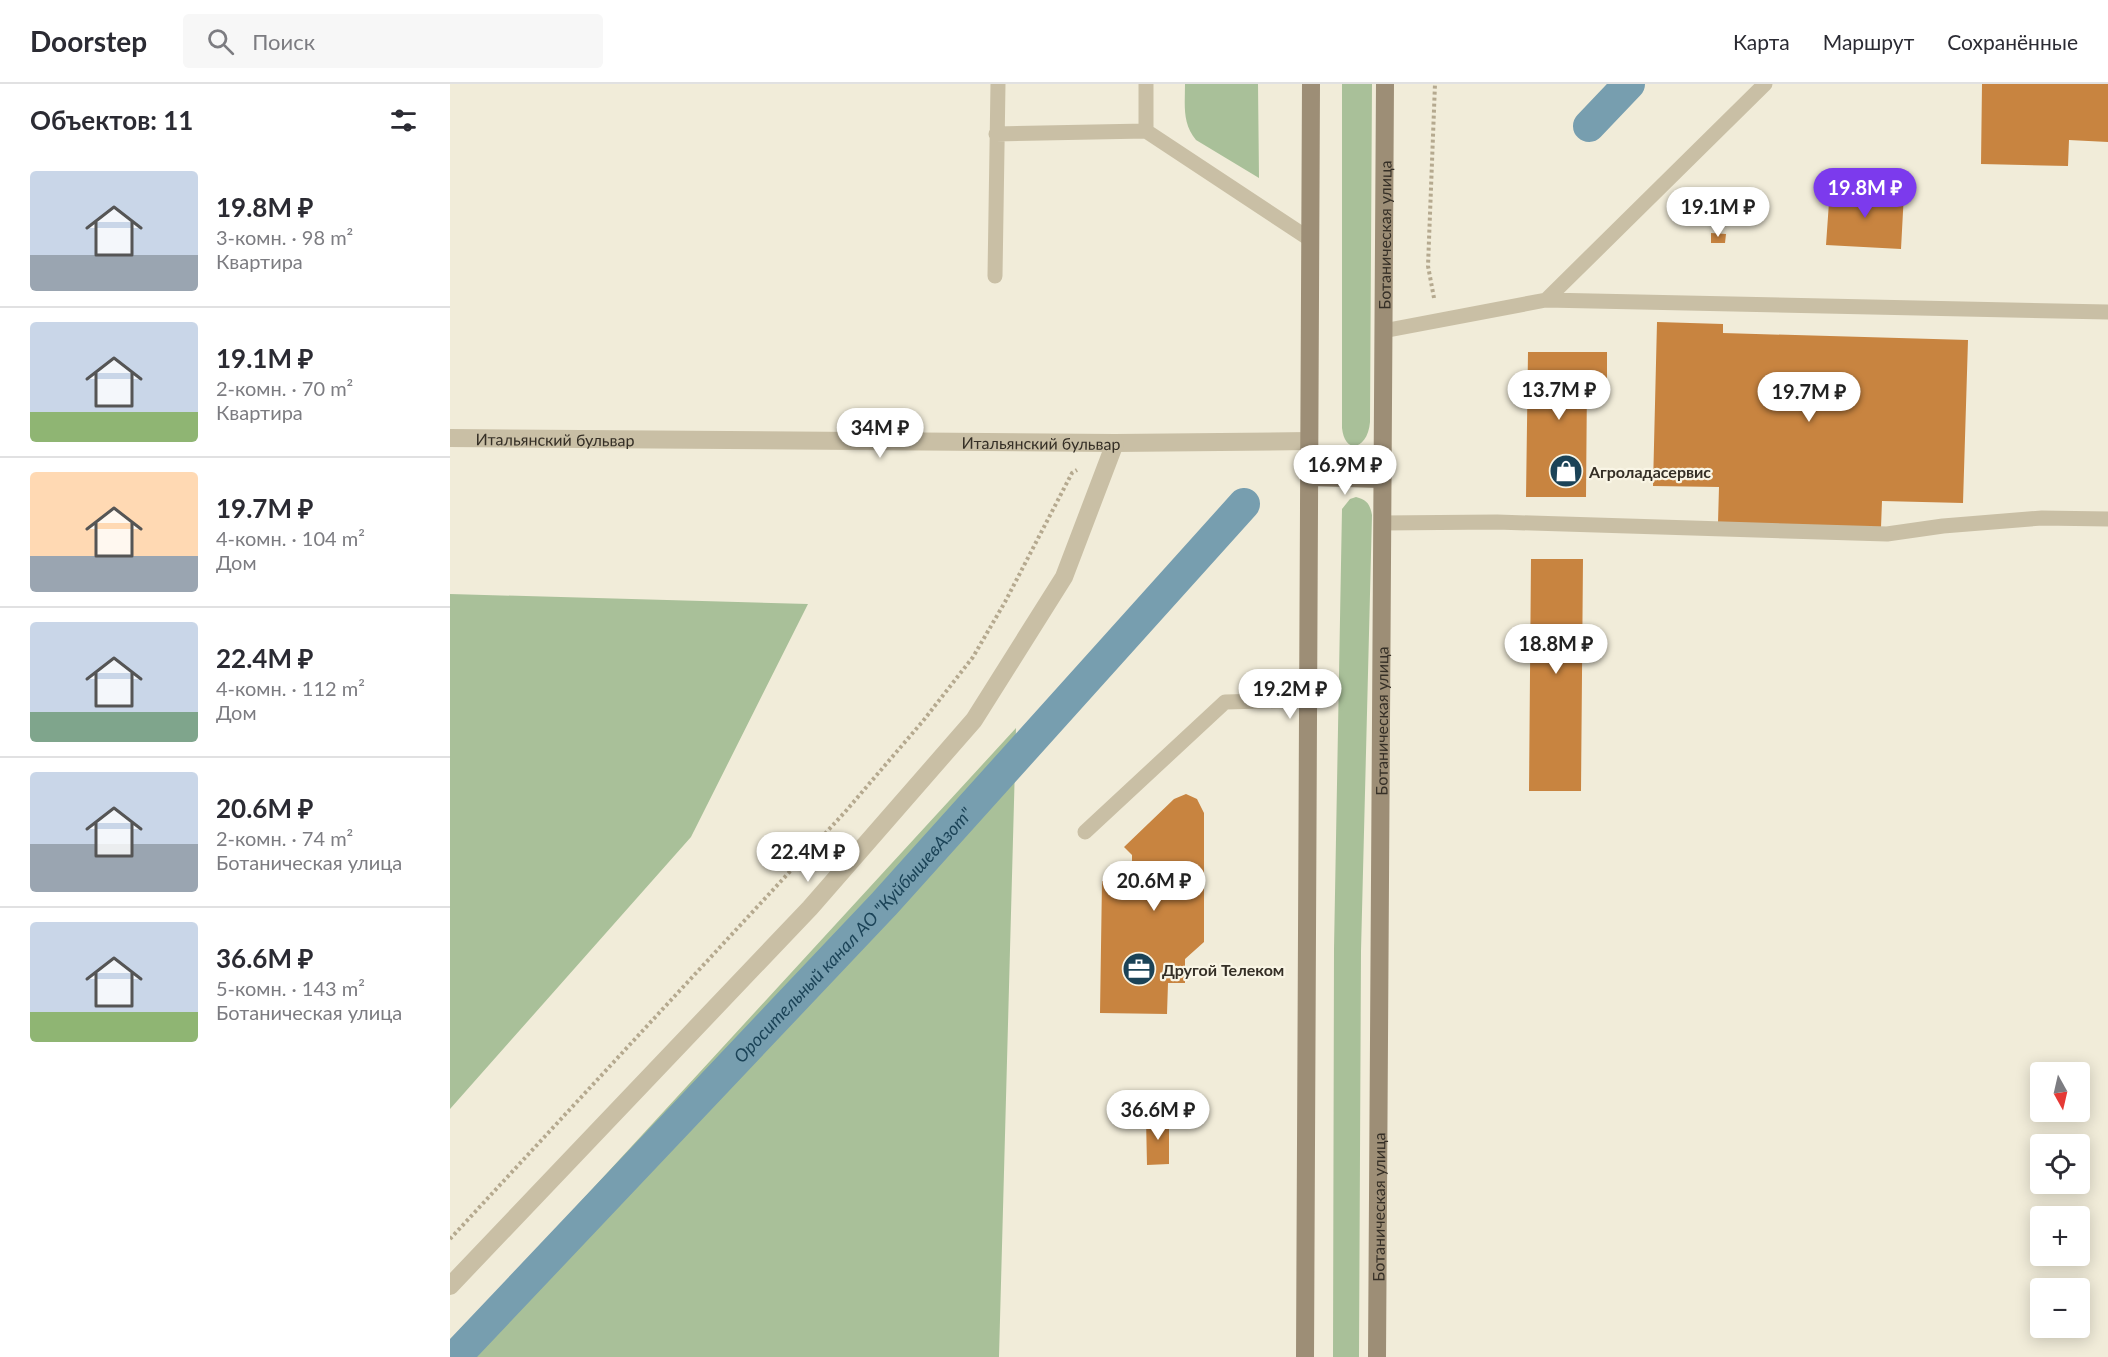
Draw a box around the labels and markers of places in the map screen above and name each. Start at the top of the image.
pin: 19.8M ₽ [1810,168,1920,219]
pin: 19.1M ₽ [1663,187,1773,238]
pin: 13.7M ₽ [1504,370,1614,421]
pin: 19.7M ₽ [1754,372,1864,423]
pin: 34M ₽ [838,408,922,459]
pin: 16.9M ₽ [1290,445,1400,496]
shop icon: Агроладасервис [1548,453,1584,489]
place label: Агроладасервис [1588,462,1711,481]
pin: 18.8M ₽ [1501,624,1611,675]
pin: 19.2M ₽ [1235,669,1345,720]
pin: 22.4M ₽ [753,832,863,883]
pin: 20.6M ₽ [1099,861,1209,912]
office icon: Другой Телеком [1121,951,1157,987]
place label: Другой Телеком [1162,960,1284,979]
pin: 36.6M ₽ [1103,1090,1213,1141]

